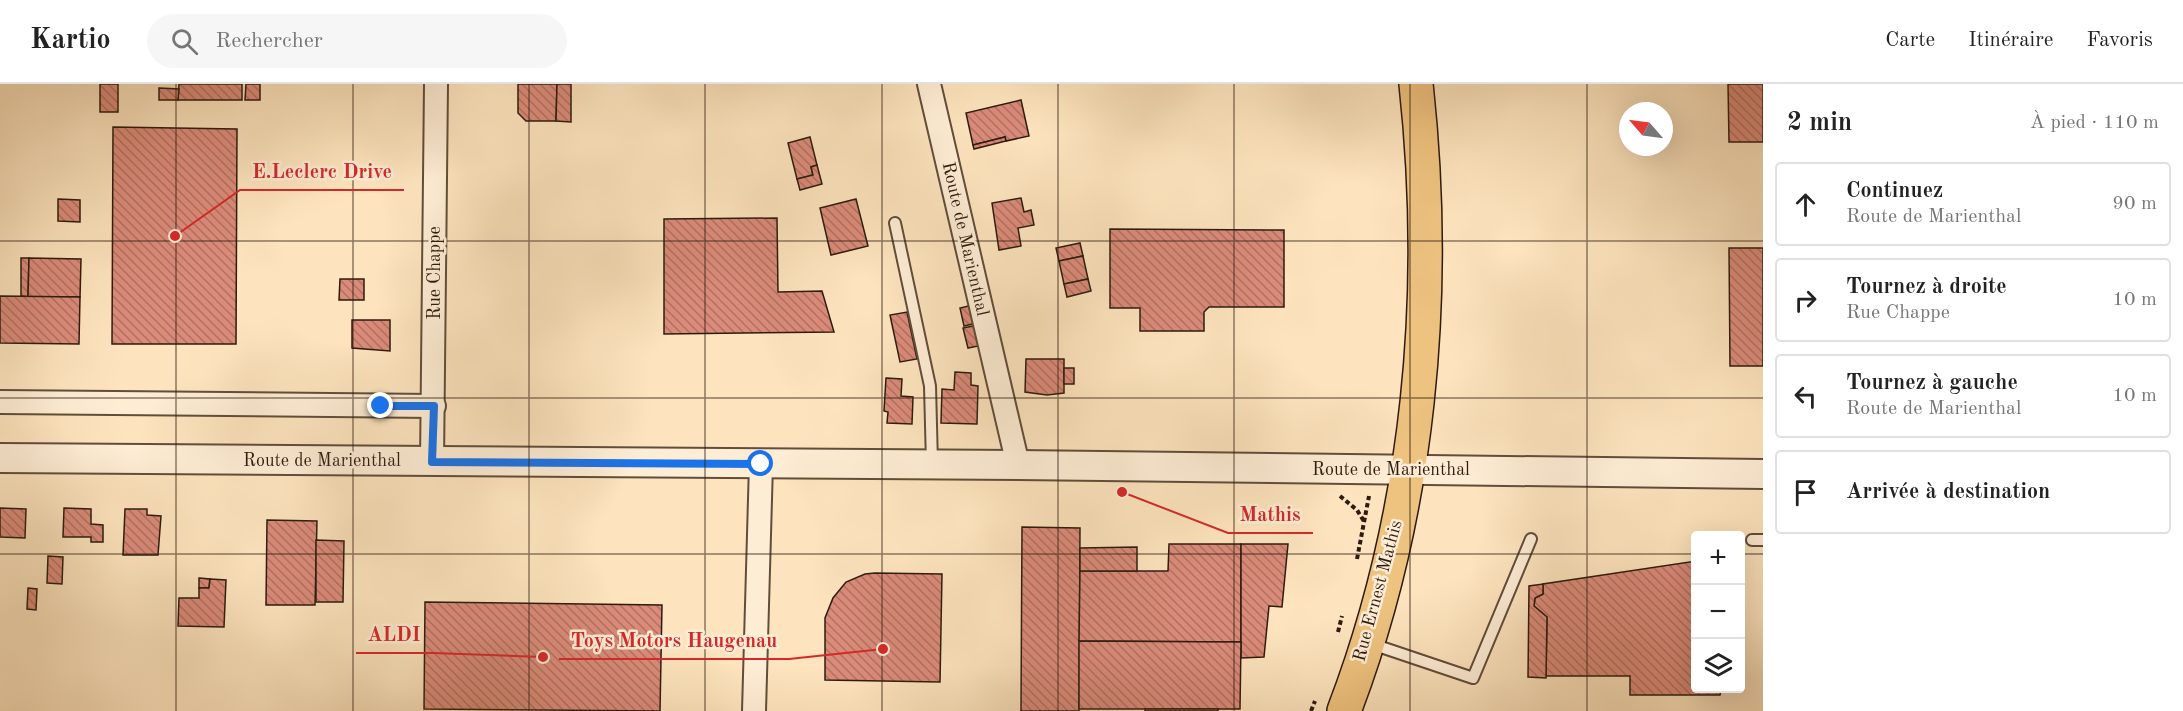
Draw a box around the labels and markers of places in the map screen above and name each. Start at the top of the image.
callout: E.Leclerc Drive [240,152,404,190]
callout: Mathis [1228,495,1313,533]
callout: ALDI [356,615,433,653]
callout: Toys Motors Haugenau [559,621,789,659]

